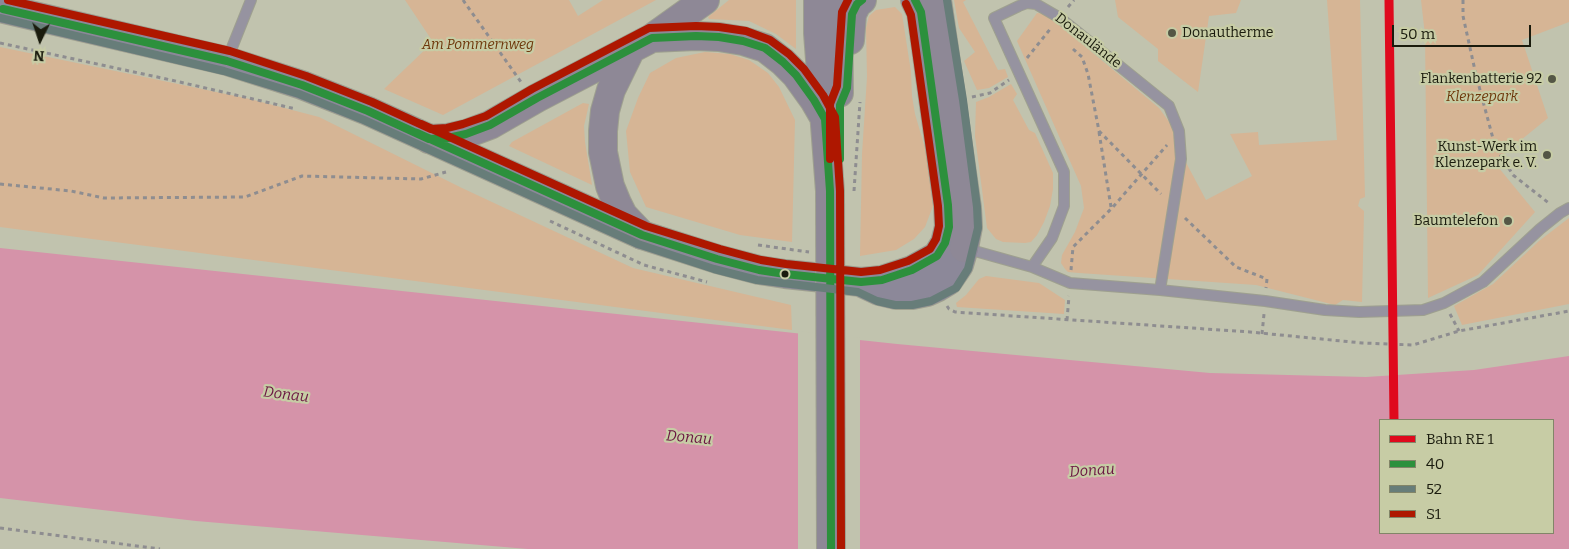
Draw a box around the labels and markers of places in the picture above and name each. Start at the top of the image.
place label: Donautherme [1182,25,1274,41]
marker: Donautherme [1166,27,1178,39]
place label: Flankenbatterie 92 [1420,71,1542,87]
marker: Flankenbatterie 92 [1546,73,1558,85]
place label: Kunst-Werk im Klenzepark e. V. [1435,139,1537,172]
marker: Kunst-Werk im Klenzepark e. V. [1541,149,1553,161]
place label: Baumtelefon [1414,213,1498,229]
marker: Baumtelefon [1502,215,1514,227]
unlabelled marker [780,269,790,279]

